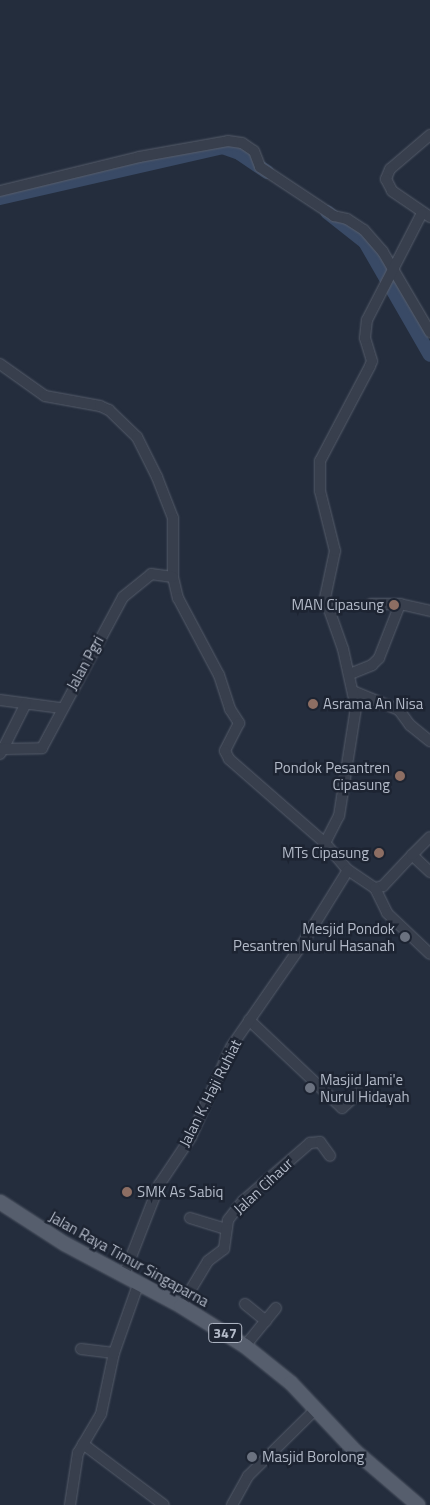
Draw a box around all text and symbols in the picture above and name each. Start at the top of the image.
place label: MAN Cipasung [291,596,384,614]
marker: MAN Cipasung [388,599,400,611]
street label: Jalan Pgri [63,633,107,693]
place label: Asrama An Nisa [323,695,423,713]
marker: Asrama An Nisa [307,698,319,710]
place label: Pondok Pesantren Cipasung [274,758,390,793]
marker: Pondok Pesantren Cipasung [394,770,406,782]
place label: MTs Cipasung [282,844,369,862]
marker: MTs Cipasung [373,847,385,859]
place label: Mesjid Pondok Pesantren Nurul Hasanah [233,919,395,954]
marker: Mesjid Pondok Pesantren Nurul Hasanah [399,931,411,943]
street label: Jalan K. Haji Ruhiat [175,1036,245,1150]
place label: Masjid Jami'e Nurul Hidayah [320,1070,409,1105]
marker: Masjid Jami'e Nurul Hidayah [304,1082,316,1094]
street label: Jalan Cihaur [230,1154,296,1218]
place label: SMK As Sabiq [137,1183,223,1201]
marker: SMK As Sabiq [121,1186,133,1198]
street label: Jalan Raya Timur Singaparna [46,1208,212,1310]
road number: 347 [208,1322,242,1345]
place label: Masjid Borolong [262,1448,364,1466]
marker: Masjid Borolong [246,1451,258,1463]

